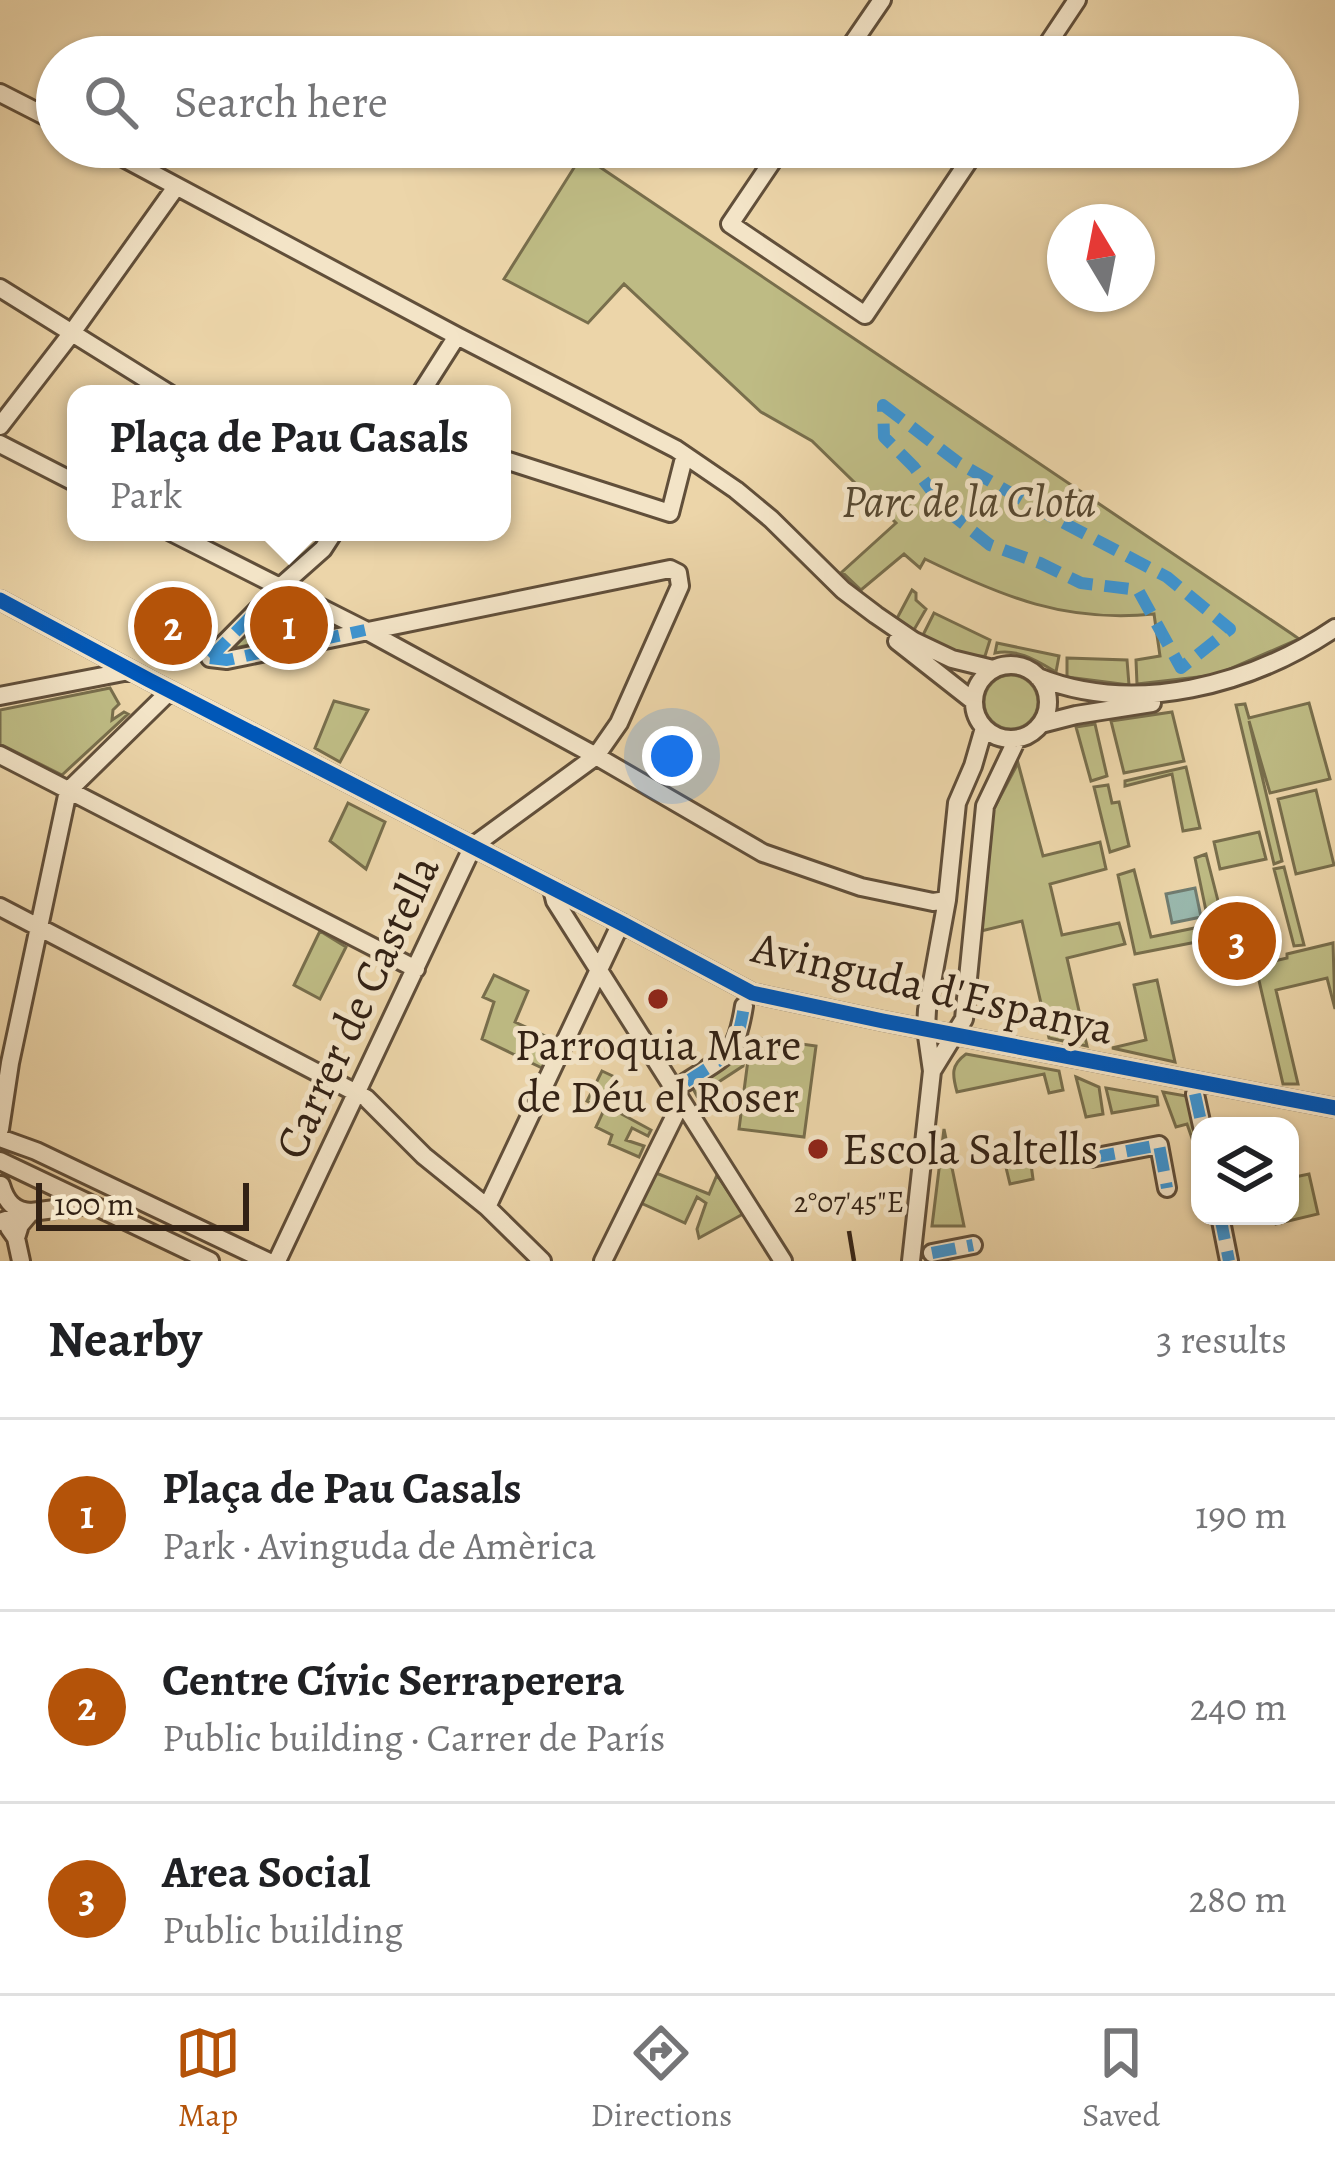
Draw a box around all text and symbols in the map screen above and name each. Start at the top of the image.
search box [36,36,1299,168]
icon: search [78,69,144,135]
text: Search here [174,71,388,133]
north arrow [1047,204,1155,312]
popup [67,385,511,541]
text: Plaça de Pau Casals [109,406,469,468]
text: Park [109,468,182,521]
park label: Parc de la Clota [842,470,1096,532]
pin: 1 [250,580,328,670]
pin: 2 [134,581,212,671]
your location [642,726,702,786]
street label: Carrer de Castella [260,845,454,1169]
pin: 3 [1198,896,1276,986]
street label: Avinguda d'Espanya [745,916,1120,1060]
marker: Parroquia Mare de Déu el Roser [645,986,671,1012]
place label: Parroquia Mare de Déu el Roser [514,1014,802,1128]
map controls [1191,1117,1299,1225]
button: layers [1191,1117,1299,1225]
place label: Escola Saltells [842,1118,1098,1180]
marker: Escola Saltells [805,1136,831,1162]
scale bar [36,1177,249,1230]
text: 100 m [54,1181,134,1226]
text: 2°07'45"E [794,1182,904,1222]
text: Nearby [48,1304,202,1374]
text: 3 results [1156,1313,1287,1366]
text: Plaça de Pau Casals [162,1457,522,1519]
text: 1 [80,1488,94,1541]
text: 190 m [1195,1488,1287,1541]
text: Park · Avinguda de Amèrica [162,1519,596,1572]
text: Centre Cívic Serraperera [162,1649,624,1711]
text: 2 [78,1680,96,1733]
text: 240 m [1190,1680,1287,1733]
text: Public building · Carrer de París [162,1711,665,1764]
text: Area Social [162,1841,371,1903]
text: 3 [79,1872,95,1925]
text: 280 m [1189,1872,1287,1925]
text: Public building [162,1903,403,1956]
tab: Map [175,2020,241,2137]
tab: Directions [591,2020,732,2137]
tab: Saved [1082,2020,1160,2137]

